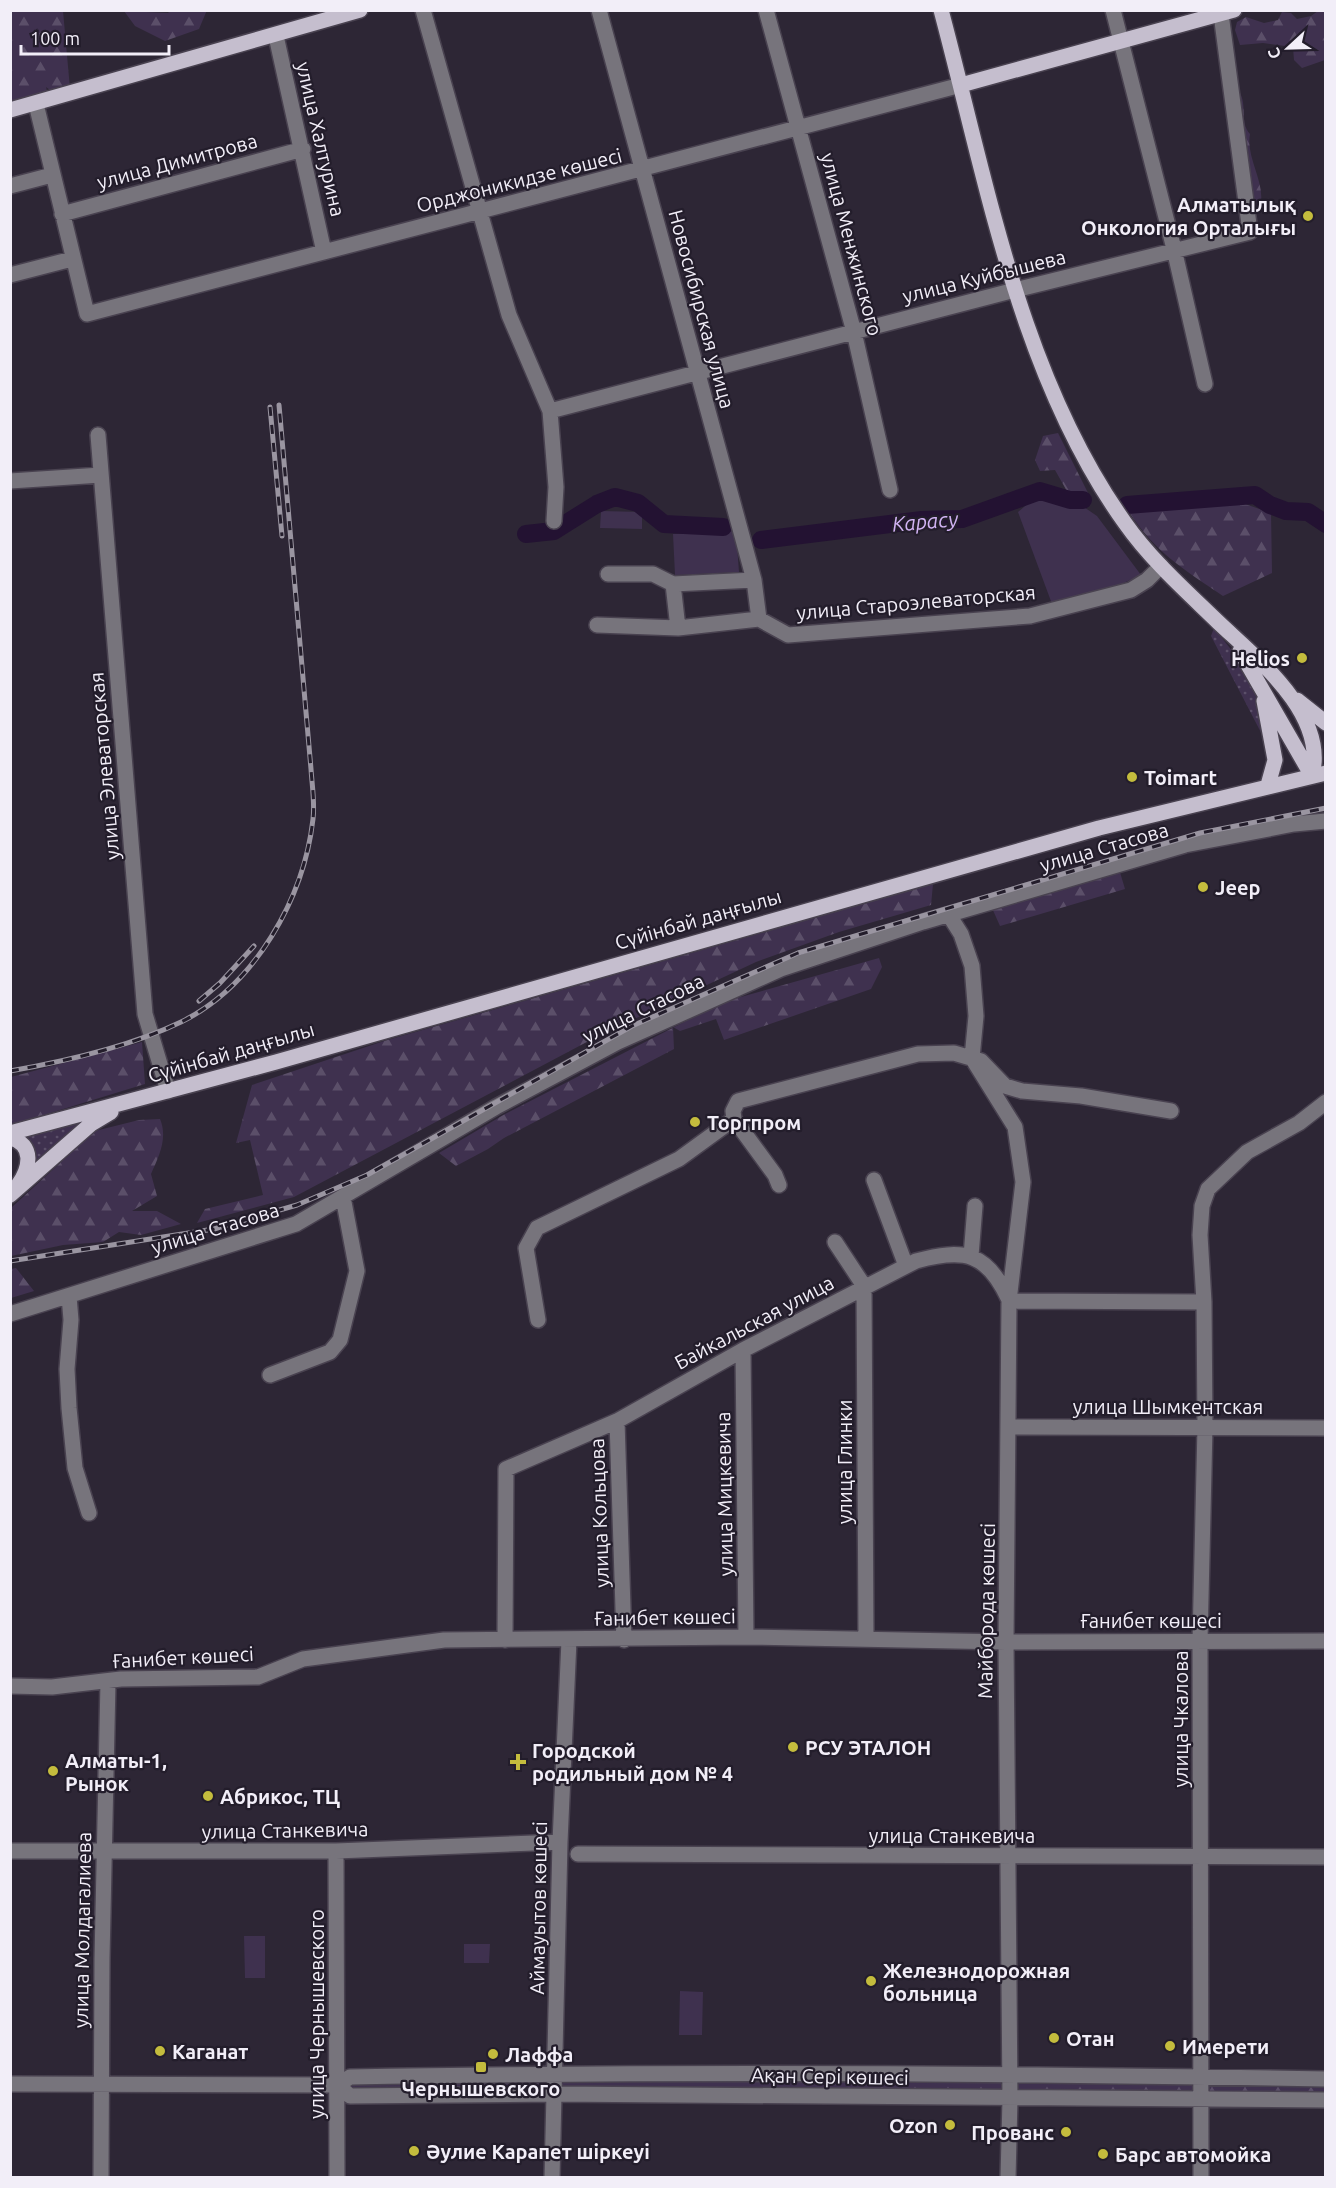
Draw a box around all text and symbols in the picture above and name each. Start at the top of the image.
scale bar [21,18,170,56]
north arrow [1258,18,1318,78]
text: 100 m [30,28,80,48]
text: С [1264,46,1284,62]
street label: улица Халтурина [292,59,350,219]
street label: улица Димитрова [94,129,260,193]
street label: Орджоникидзе көшесі [414,143,624,217]
street label: улица Менжинского [817,150,887,338]
place label: Алматылық Онкология Орталығы [1081,193,1296,239]
street label: Новосибирская улица [664,207,740,411]
marker: Алматылық Онкология Орталығы [1301,209,1315,223]
street label: улица Куйбышева [900,245,1068,307]
water label: Карасу [891,506,960,536]
street label: улица Староэлеваторская [795,580,1037,624]
place label: Helios [1231,647,1290,670]
marker: Helios [1295,651,1309,665]
street label: улица Элеваторская [84,671,124,861]
place label: Toimart [1144,766,1218,789]
marker: Toimart [1125,770,1139,784]
street label: улица Стасова [1037,818,1171,876]
place label: Jeep [1215,876,1260,899]
marker: Jeep [1196,880,1210,894]
street label: Сүйінбай даңғылы [612,884,784,954]
street label: улица Стасова [578,969,708,1047]
street label: Сүйінбай даңғылы [145,1017,317,1087]
place label: Торгпром [707,1111,801,1134]
marker: Торгпром [688,1115,702,1129]
street label: улица Стасова [148,1198,282,1258]
street label: Байкальская улица [670,1270,838,1374]
street label: улица Шымкентская [1073,1395,1263,1418]
street label: улица Глинки [833,1400,856,1524]
street label: улица Мицкевича [711,1411,737,1577]
street label: улица Кольцова [585,1438,613,1588]
street label: Майборода көшесі [973,1523,999,1699]
street label: Ғанибет көшесі [594,1604,736,1630]
street label: Ғанибет көшесі [1080,1609,1222,1632]
street label: Ғанибет көшесі [112,1642,254,1672]
street label: улица Чкалова [1169,1651,1192,1787]
place label: РСУ ЭТАЛОН [805,1736,931,1759]
place label: Городской родильный дом № 4 [532,1739,733,1785]
marker: РСУ ЭТАЛОН [786,1740,800,1754]
place label: Алматы-1, Рынок [65,1749,167,1795]
marker: Городской родильный дом № 4 [509,1753,527,1771]
marker: Алматы-1, Рынок [46,1764,60,1778]
place label: Абрикос, ТЦ [220,1785,340,1808]
marker: Абрикос, ТЦ [201,1789,215,1803]
street label: улица Станкевича [201,1817,369,1843]
street label: Аймауытов көшесі [525,1821,551,1995]
street label: улица Станкевича [869,1824,1035,1847]
street label: улица Молдагалиева [69,1832,95,2028]
street label: улица Чернышевского [305,1909,328,2119]
place label: Железнодорожная больница [883,1959,1070,2005]
marker: Железнодорожная больница [864,1974,878,1988]
place label: Отан [1066,2027,1115,2050]
marker: Отан [1047,2031,1061,2045]
place label: Имерети [1182,2035,1269,2058]
marker: Имерети [1163,2039,1177,2053]
place label: Каганат [172,2040,248,2063]
place label: Лаффа [505,2043,573,2066]
marker: Каганат [153,2044,167,2058]
marker: Лаффа [486,2047,500,2061]
marker: Чернышевского [474,2060,488,2074]
street label: Ақан Сері көшесі [751,2063,909,2089]
place label: Чернышевского [402,2077,560,2100]
place label: Ozon [889,2114,938,2137]
marker: Ozon [943,2118,957,2132]
place label: Прованс [971,2121,1054,2144]
marker: Прованс [1059,2125,1073,2139]
place label: Әулие Карапет шіркеуі [426,2140,650,2163]
place label: Барс автомойка [1115,2143,1271,2166]
marker: Әулие Карапет шіркеуі [407,2144,421,2158]
marker: Барс автомойка [1096,2147,1110,2161]

